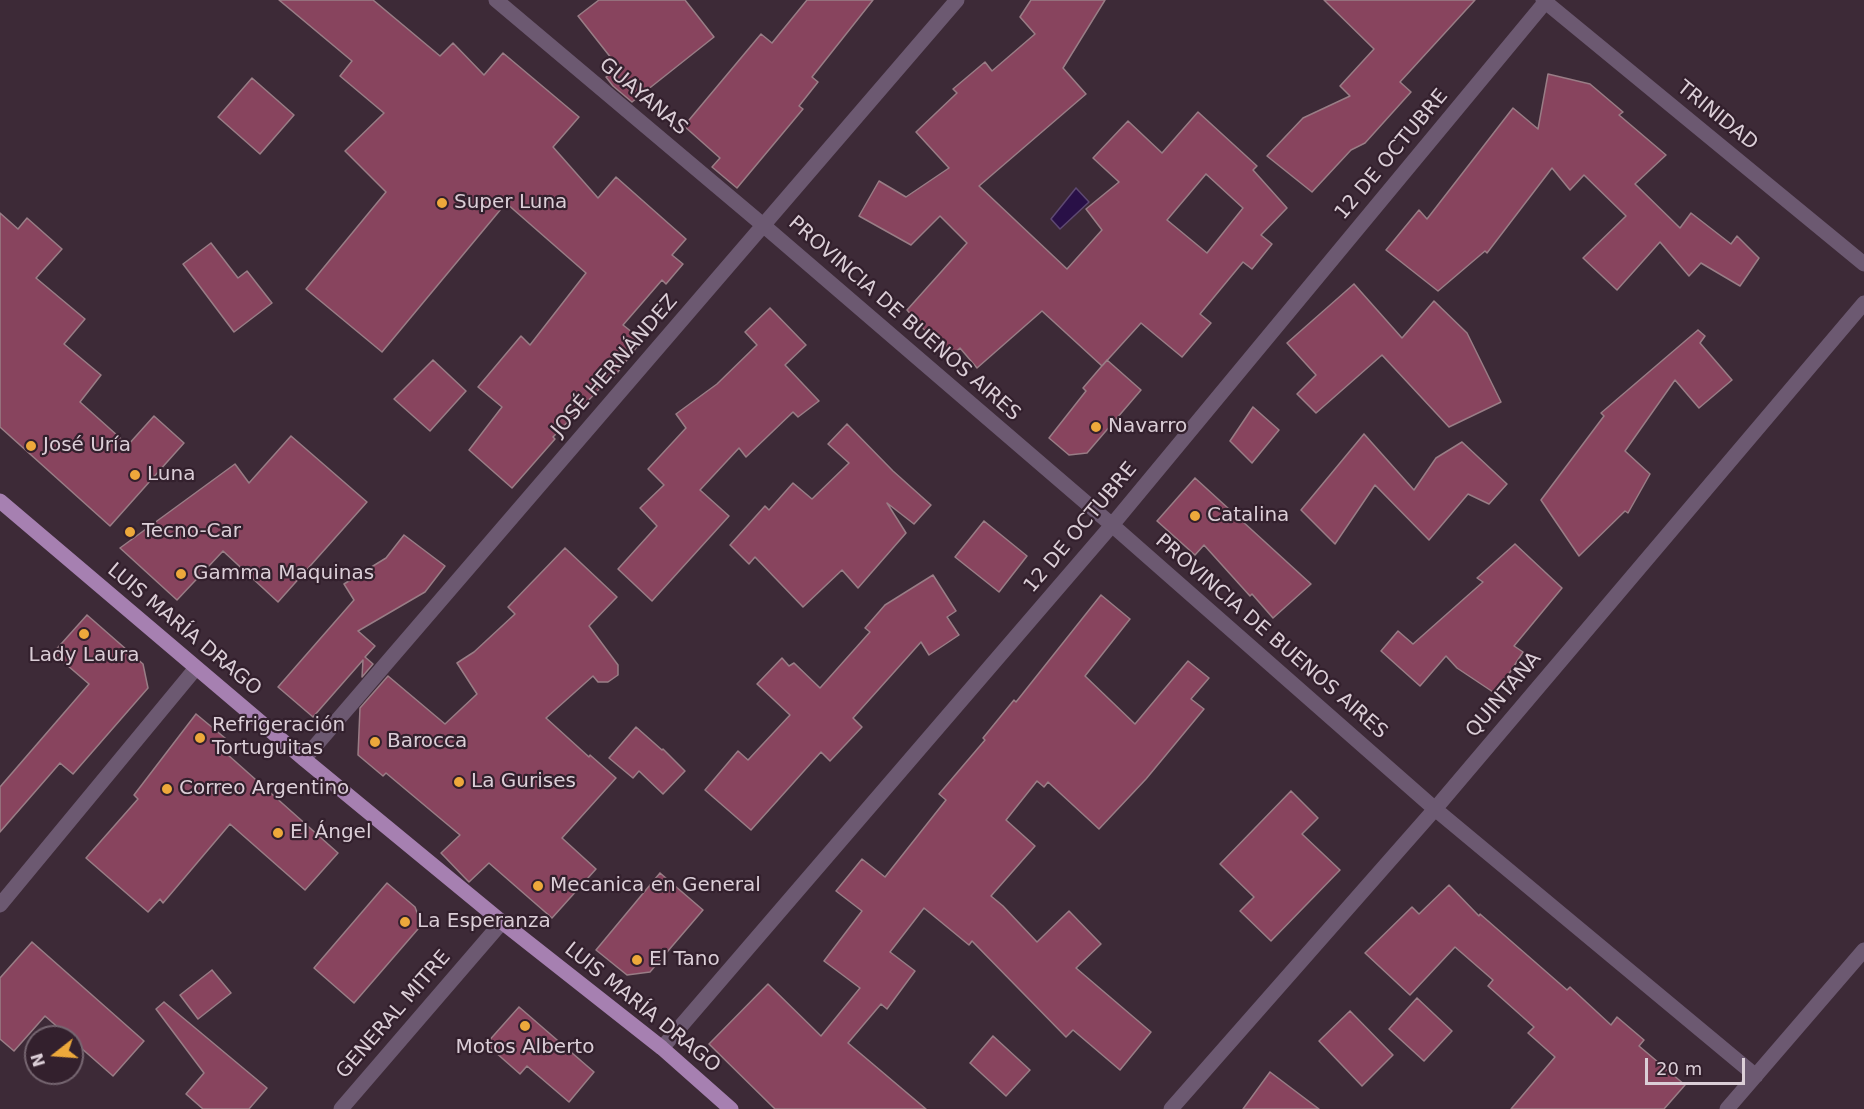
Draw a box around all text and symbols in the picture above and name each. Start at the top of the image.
street label: GUAYANAS [594,53,692,141]
street label: TRINIDAD [1672,76,1762,156]
street label: 12 DE OCTUBRE [1330,85,1454,225]
place label: Super Luna [454,191,567,215]
marker: Super Luna [435,196,449,210]
street label: PROVINCIA DE BUENOS AIRES [783,212,1025,426]
street label: JOSÉ HERNÁNDEZ [547,290,683,442]
place label: Navarro [1108,415,1187,439]
marker: Navarro [1089,420,1103,434]
place label: José Uría [43,434,131,458]
marker: José Uría [24,439,38,453]
street label: 12 DE OCTUBRE [1019,458,1143,598]
place label: Luna [147,463,195,487]
marker: Luna [128,468,142,482]
place label: Catalina [1207,504,1289,528]
marker: Catalina [1188,509,1202,523]
place label: Tecno-Car [142,520,241,544]
marker: Tecno-Car [123,525,137,539]
street label: PROVINCIA DE BUENOS AIRES [1150,530,1392,744]
street label: LUIS MARÍA DRAGO [102,559,266,701]
place label: Gamma Maquinas [193,562,374,586]
marker: Gamma Maquinas [174,567,188,581]
marker: Lady Laura [77,627,91,641]
place label: Lady Laura [29,644,139,668]
street label: QUINTANA [1461,647,1547,743]
place label: Refrigeración Tortuguitas [212,714,345,761]
place label: Barocca [387,730,467,754]
marker: Refrigeración Tortuguitas [193,731,207,745]
marker: Barocca [368,735,382,749]
place label: La Gurises [471,770,576,794]
marker: La Gurises [452,775,466,789]
place label: Correo Argentino [179,777,349,801]
marker: Correo Argentino [160,782,174,796]
place label: El Ángel [290,821,371,845]
marker: El Ángel [271,826,285,840]
place label: Mecanica en General [550,874,761,898]
marker: Mecanica en General [531,879,545,893]
place label: La Esperanza [417,910,551,934]
marker: La Esperanza [398,915,412,929]
street label: LUIS MARÍA DRAGO [559,938,725,1078]
street label: GENERAL MITRE [332,946,456,1084]
place label: El Tano [649,948,720,972]
marker: El Tano [630,953,644,967]
marker: Motos Alberto [518,1019,532,1033]
north arrow [24,1025,84,1085]
place label: Motos Alberto [456,1036,594,1060]
scale bar [1648,1046,1748,1084]
text: N [27,1051,49,1069]
text: 20 m [1656,1058,1702,1079]

